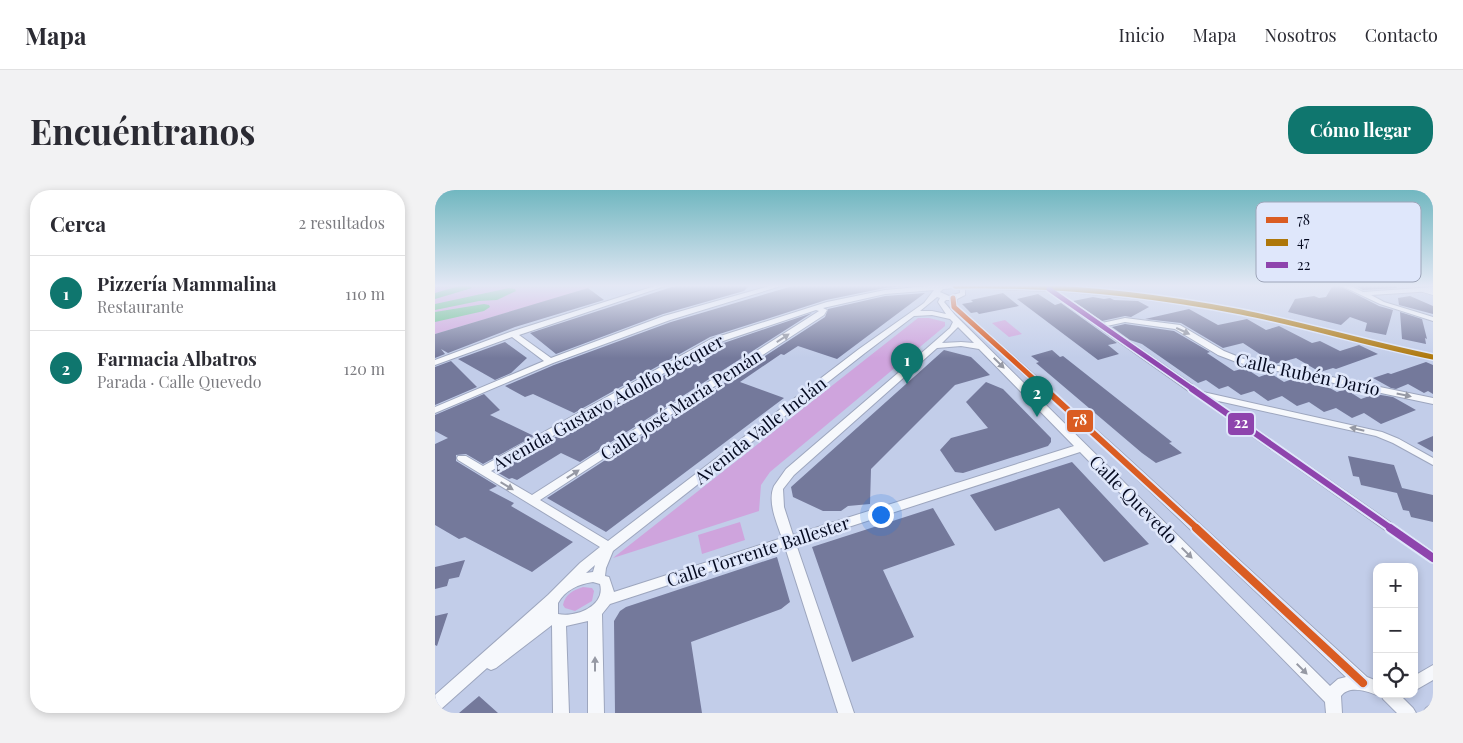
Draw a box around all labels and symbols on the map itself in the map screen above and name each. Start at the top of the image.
legend [1256,202,1421,282]
text: 78 [1297,210,1310,229]
text: 47 [1297,232,1310,251]
text: 22 [1297,255,1311,274]
one-way arrow [1176,327,1190,335]
street label: Avenida Gustavo Adolfo Bécquer [487,328,728,476]
one-way arrow [776,334,789,343]
street label: Calle José María Pemán [596,343,767,465]
pin: 1 [891,343,923,384]
street label: Calle Rubén Darío [1234,347,1382,401]
one-way arrow [993,357,1005,369]
street label: Avenida Valle Inclán [688,371,831,490]
pin: 2 [1021,376,1053,417]
one-way arrow [1397,391,1413,399]
line badge: 78 [1066,409,1094,433]
text: 78 [1073,410,1087,429]
line badge: 22 [1227,412,1255,436]
text: 22 [1234,413,1248,432]
one-way arrow [1349,425,1365,433]
street label: Calle Quevedo [1085,450,1184,549]
one-way arrow [566,469,579,479]
one-way arrow [501,481,514,490]
your location [868,502,894,528]
street label: Calle Torrente Ballester [663,510,853,592]
one-way arrow [1181,547,1193,559]
one-way arrow [591,656,599,672]
one-way arrow [1295,663,1307,675]

